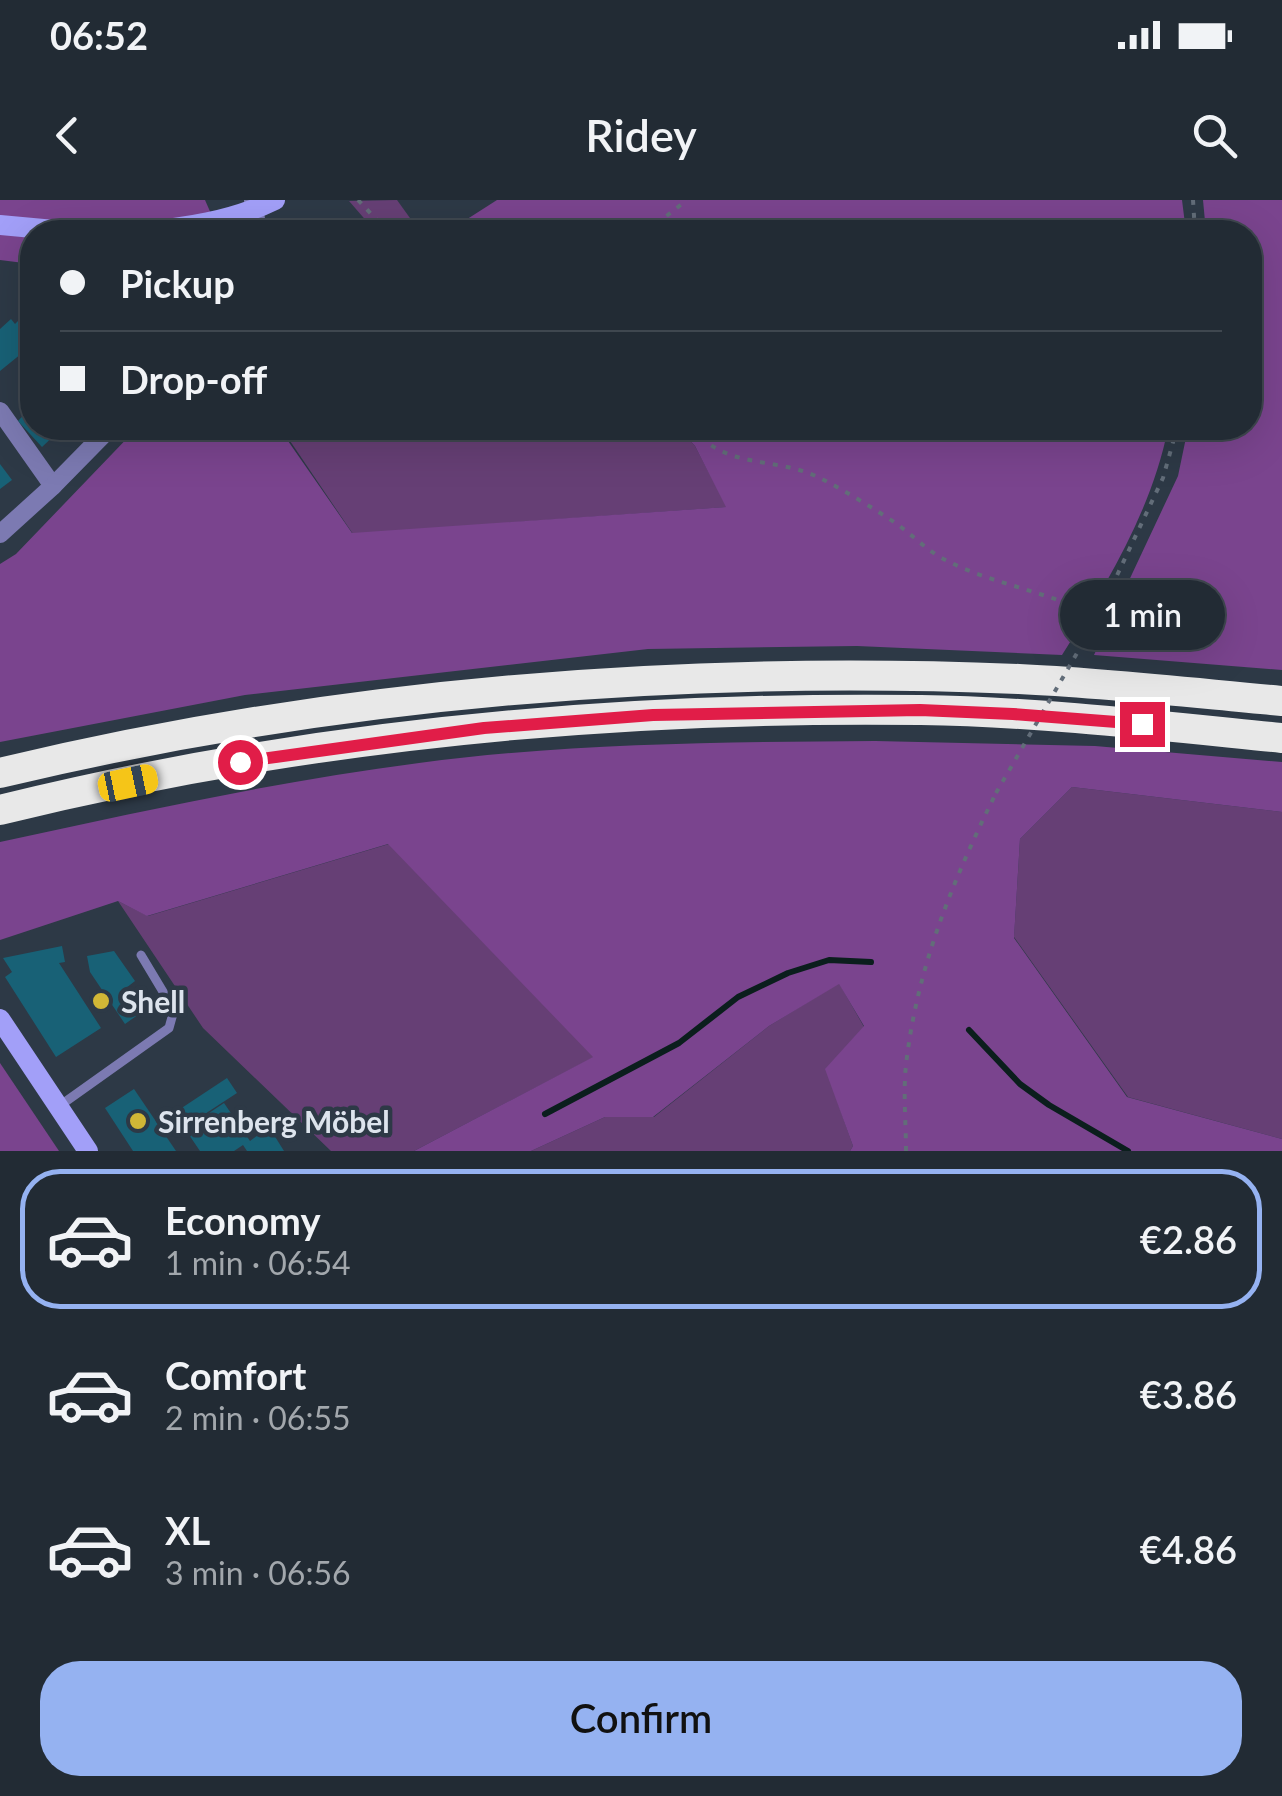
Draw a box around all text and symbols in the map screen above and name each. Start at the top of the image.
text: 06:52 [50,12,148,58]
icon: back [40,108,95,163]
text: Ridey [585,108,697,162]
icon: search [1187,108,1242,163]
text: Pickup [120,260,235,306]
text: Drop-off [120,356,267,402]
callout: 1 min [1060,579,1224,649]
text: 1 min [1103,595,1182,634]
route end [1120,702,1165,747]
route start [218,740,263,785]
car [96,762,160,804]
place label: Shell [121,983,185,1019]
marker: Shell [90,990,112,1012]
place label: Sirrenberg Möbel [158,1103,390,1139]
marker: Sirrenberg Möbel [127,1110,149,1132]
icon: car [45,1194,135,1284]
text: Economy [165,1197,320,1243]
text: €2.86 [1140,1216,1237,1262]
text: 1 min · 06:54 [165,1243,351,1282]
icon: car [45,1349,135,1439]
text: Comfort [165,1352,306,1398]
text: €3.86 [1140,1371,1237,1417]
text: 2 min · 06:55 [165,1398,351,1437]
icon: car [45,1504,135,1594]
text: XL [165,1507,210,1553]
text: €4.86 [1140,1526,1237,1572]
text: 3 min · 06:56 [165,1553,351,1592]
button: Confirm [40,1661,1242,1776]

